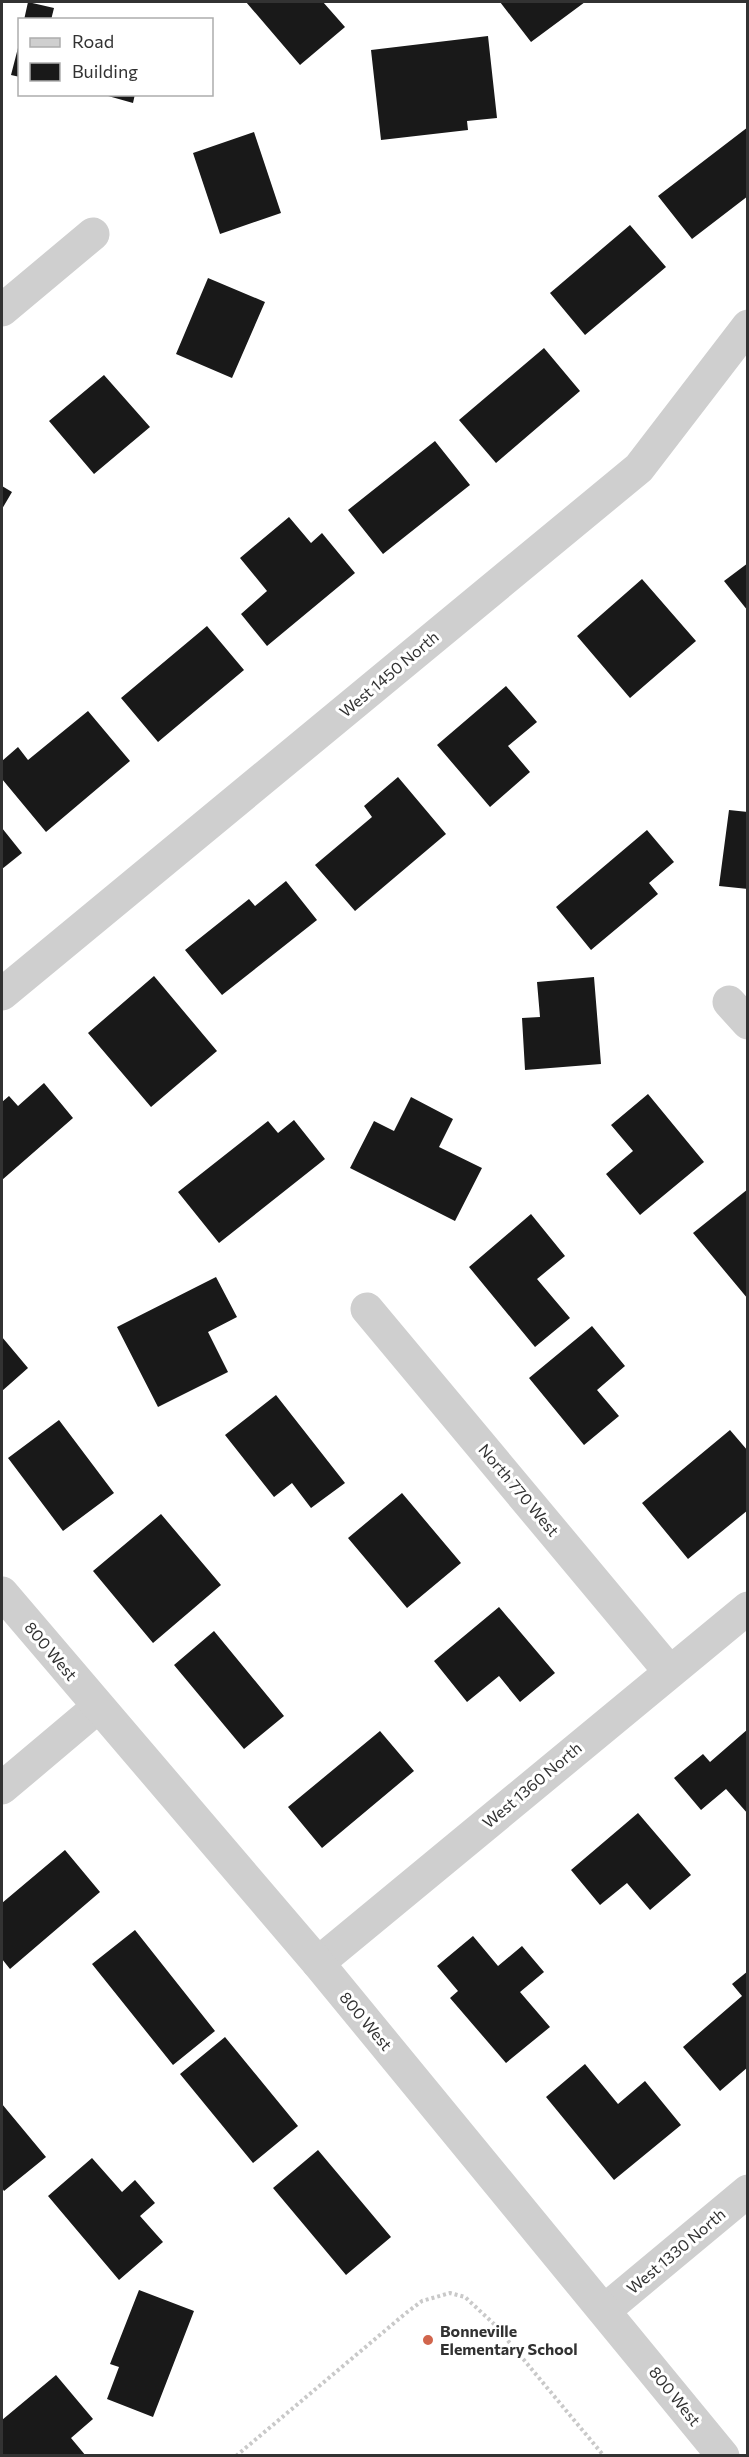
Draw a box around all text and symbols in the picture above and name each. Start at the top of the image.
legend [18,18,213,96]
text: Road [72,30,114,52]
text: Building [72,60,138,82]
street label: West 1450 North [335,627,442,721]
street label: North 770 West [475,1440,564,1540]
street label: 800 West [21,1617,82,1684]
street label: West 1360 North [478,1738,585,1832]
street label: 800 West [336,1987,397,2054]
street label: West 1330 North [623,2204,729,2297]
place label: Bonneville Elementary School [440,2321,578,2358]
marker: Bonneville Elementary School [421,2333,435,2347]
street label: 800 West [646,2362,705,2430]

